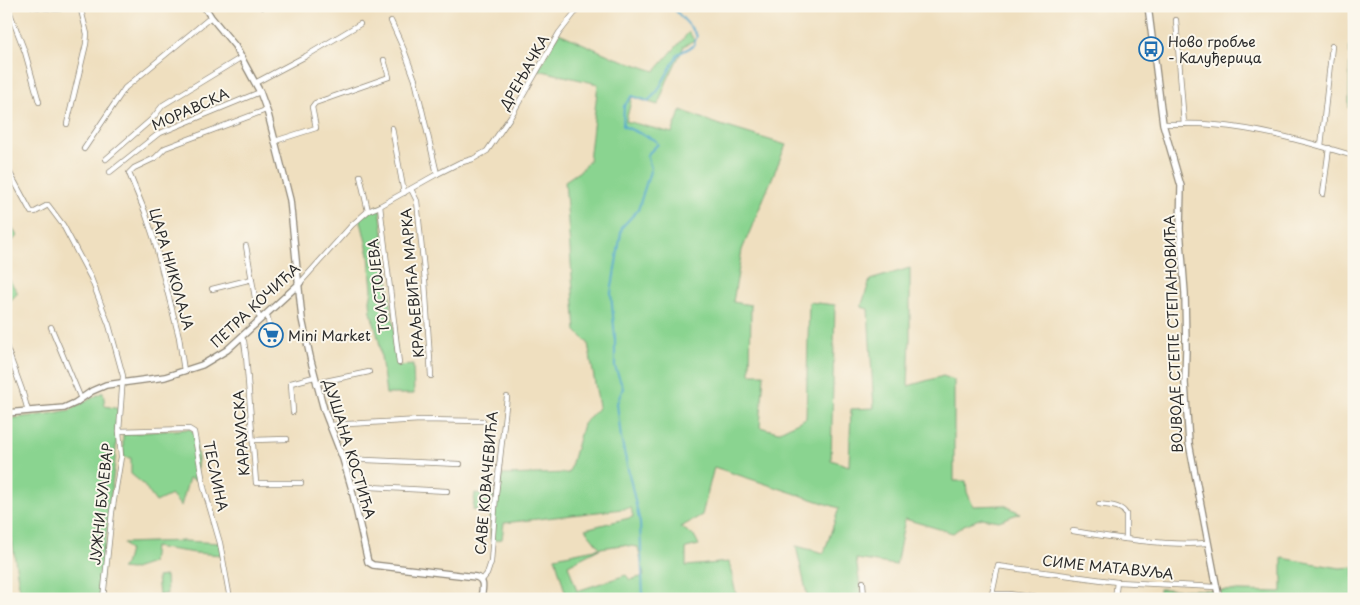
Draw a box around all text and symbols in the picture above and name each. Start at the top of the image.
street label: ДРЕЊАЧКА [494,30,554,114]
place label: Ново гробље - Калуђерица [1168,31,1262,68]
bus stop icon: Ново гробље - Калуђерица [1138,36,1164,62]
street label: МОРАВСКА [148,82,232,135]
street label: ЦАРА НИКОЛАЈА [145,206,200,333]
street label: КРАЉЕВИЋА МАРКА [395,207,429,359]
street label: ВОЈВОДЕ СТЕПЕ СТЕПАНОВИЋА [1158,214,1188,453]
street label: ТОЛСТОЈЕВА [362,238,394,334]
street label: ПЕТРА КОЧИЋА [206,258,305,352]
supermarket icon: Mini Market [258,322,284,348]
place label: Mini Market [288,325,371,346]
street label: ДУШАНА КОСТИЋА [318,376,381,522]
street label: КАРАУЛСКА [228,389,254,477]
street label: САВЕ КОВАЧЕВИЋА [469,410,503,556]
street label: ТЕСЛИНА [198,439,234,513]
street label: ЈУЖНИ БУЛЕВАР [84,442,118,566]
street label: СИМЕ МАТАВУЉА [1041,550,1175,584]

